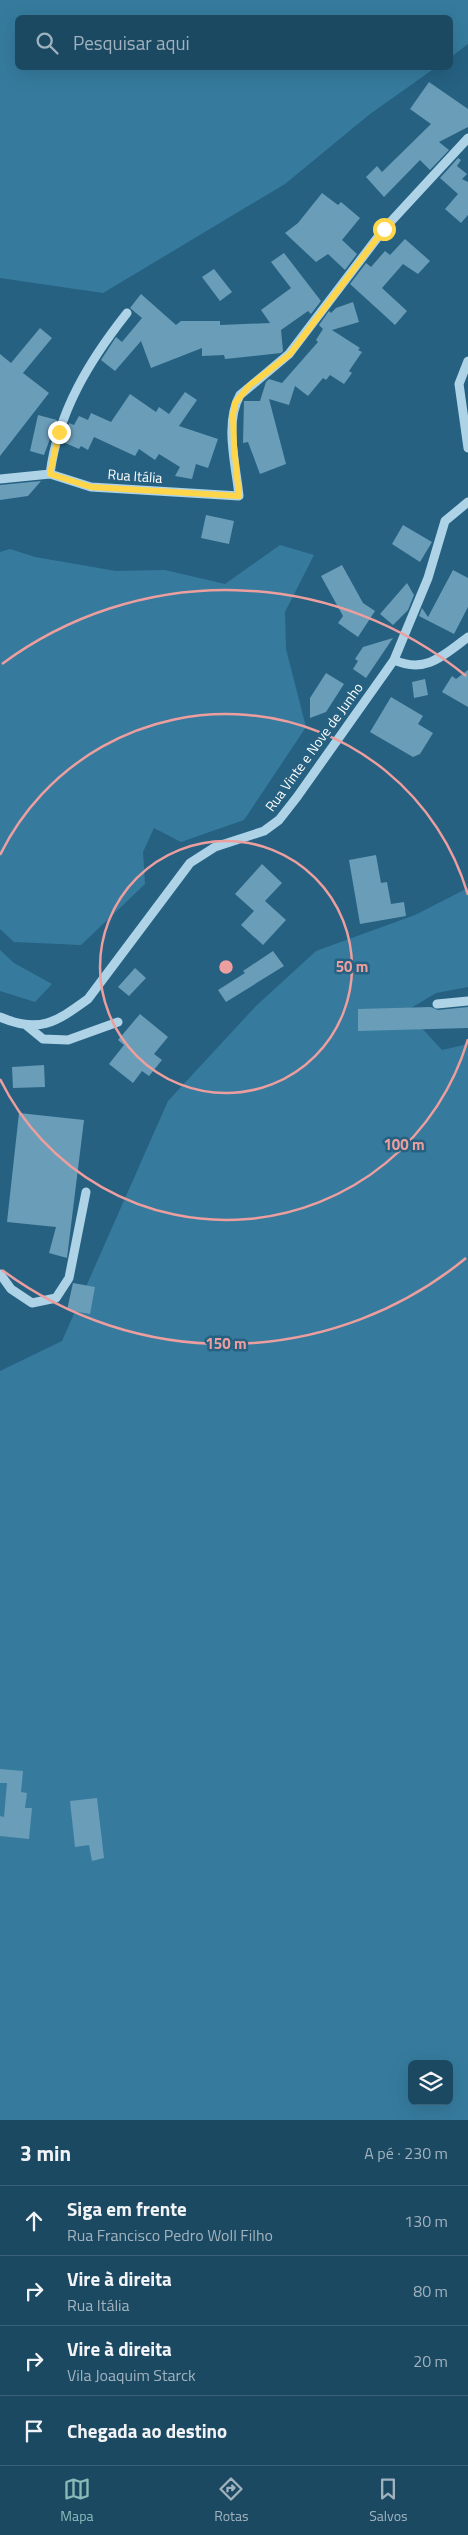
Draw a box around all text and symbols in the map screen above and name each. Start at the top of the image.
search box [15,15,453,70]
text: Pesquisar aqui [73,28,190,57]
icon: search [33,29,61,57]
route start [373,218,396,241]
route end [48,421,71,444]
street label: Rua Itália [107,463,163,488]
street label: Rua Vinte e Nove de Junho [260,678,368,816]
text: 50 m [336,955,368,978]
centre of rings [217,958,235,976]
text: 100 m [383,1133,425,1156]
text: 150 m [205,1332,247,1355]
map controls [408,2060,453,2105]
button: layers [408,2060,453,2105]
text: 3 min [20,2137,71,2169]
text: A pé · 230 m [364,2141,448,2165]
text: Siga em frente [67,2194,187,2223]
icon: ahead [20,2207,48,2235]
text: 130 m [404,2209,448,2233]
text: Rua Francisco Pedro Woll Filho [67,2223,273,2247]
text: Vire à direita [67,2264,172,2293]
icon: right [20,2277,48,2305]
text: 80 m [413,2279,448,2303]
text: Rua Itália [67,2293,130,2317]
text: Vire à direita [67,2334,172,2363]
icon: right [20,2347,48,2375]
text: 20 m [413,2349,448,2373]
text: Vila Joaquim Starck [67,2363,196,2387]
text: Chegada ao destino [67,2416,227,2445]
icon: arrive [20,2417,48,2445]
tab: Mapa [60,2475,94,2526]
tab: Rotas [214,2475,249,2526]
tab: Salvos [369,2475,408,2526]

